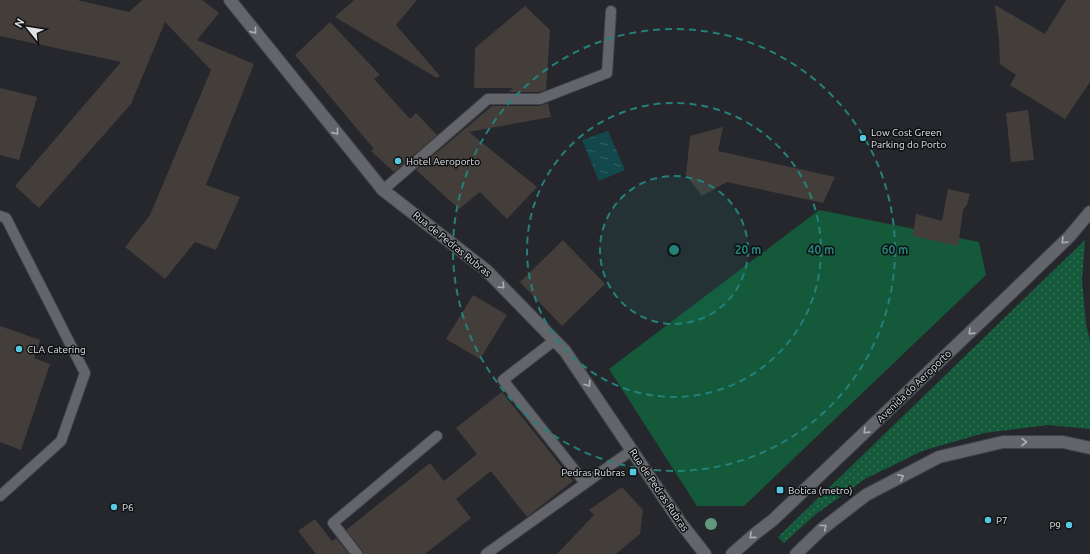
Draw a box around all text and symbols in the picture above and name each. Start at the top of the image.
north arrow [8,8,48,48]
text: N [12,16,27,30]
one-way arrow [250,26,257,33]
one-way arrow [332,127,339,134]
place label: Low Cost Green Parking do Porto [871,127,946,150]
marker: Low Cost Green Parking do Porto [858,133,868,143]
marker: Hotel Aeroporto [393,156,403,166]
place label: Hotel Aeroporto [406,156,480,167]
street label: Rua de Pedras Rubras [411,209,493,279]
one-way arrow [1061,237,1069,244]
centre of rings [667,243,681,257]
text: 20 m [735,243,761,256]
text: 40 m [808,243,834,256]
text: 60 m [882,243,908,256]
one-way arrow [497,281,505,289]
one-way arrow [968,327,975,334]
marker: CLA Catering [14,344,24,354]
place label: CLA Catering [27,344,86,355]
street label: Avenida do Aeroporto [875,348,954,424]
one-way arrow [583,379,590,386]
one-way arrow [863,426,871,434]
one-way arrow [1021,438,1027,446]
street label: Rua de Pedras Rubras [627,447,691,533]
place label: Pedras Rubras [561,467,625,478]
marker: Pedras Rubras [628,467,638,477]
one-way arrow [897,474,904,482]
marker: Botica (metro) [775,485,785,495]
place label: Botica (metro) [788,485,852,496]
marker: P6 [109,502,119,512]
place label: P6 [122,502,134,513]
marker: P7 [983,515,993,525]
place label: P7 [996,515,1008,526]
place label: P9 [1049,520,1061,531]
marker: P9 [1064,520,1074,530]
one-way arrow [820,525,827,532]
one-way arrow [749,531,757,539]

